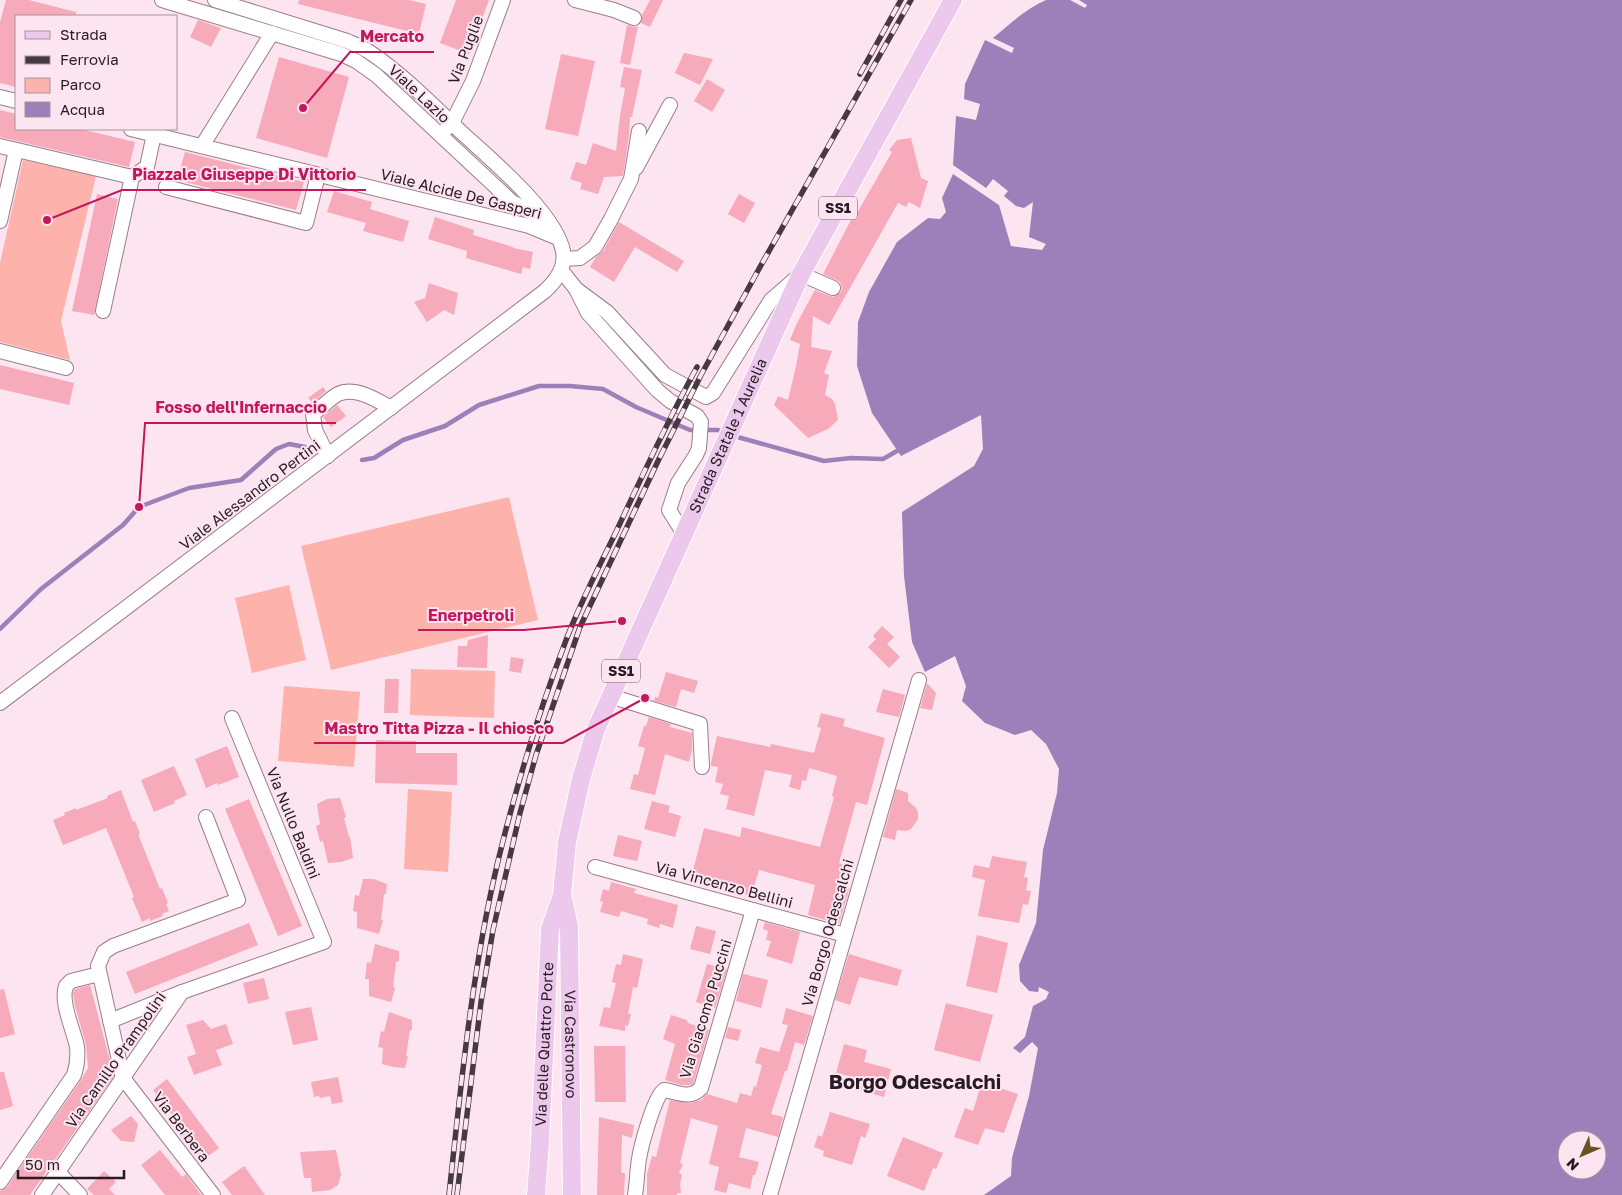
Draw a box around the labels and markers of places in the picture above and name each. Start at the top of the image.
callout: Mercato [350,21,434,52]
callout: Piazzale Giuseppe Di Vittorio [122,159,366,190]
callout: Fosso dell'Infernaccio [145,392,336,423]
callout: Enerpetroli [418,599,524,630]
callout: Mastro Titta Pizza - Il chiosco [314,712,563,743]

